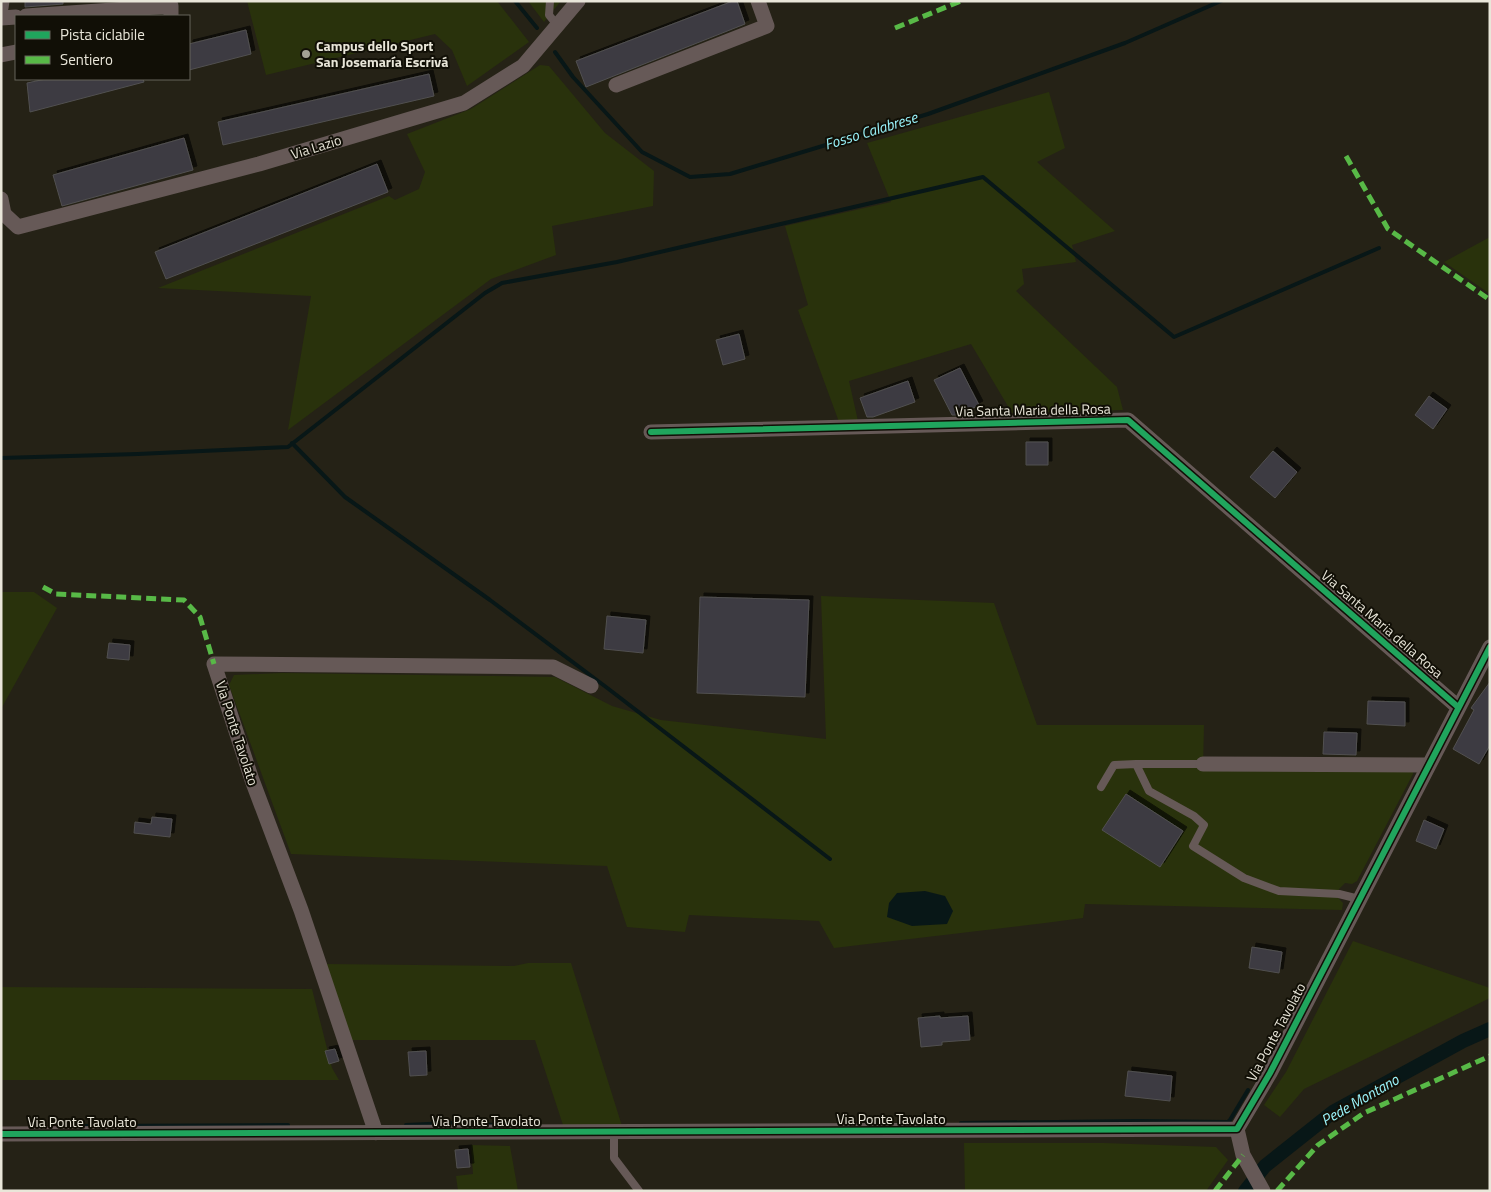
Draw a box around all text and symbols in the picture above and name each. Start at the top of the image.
legend [15,15,190,80]
text: Pista ciclabile [60,23,145,46]
place label: Campus dello Sport San Josemaría Escrivá [316,35,448,72]
text: Sentiero [60,48,113,71]
marker: Campus dello Sport San Josemaría Escrivá [300,48,312,60]
water label: Fosso Calabrese [822,105,921,156]
street label: Via Lazio [288,129,344,164]
street label: Via Santa Maria della Rosa [955,398,1111,421]
street label: Via Santa Maria della Rosa [1317,565,1448,683]
street label: Via Ponte Tavolato [211,678,264,788]
street label: Via Ponte Tavolato [1241,979,1310,1085]
water label: Pede Montano [1317,1068,1403,1131]
street label: Via Ponte Tavolato [836,1108,946,1129]
street label: Via Ponte Tavolato [431,1110,541,1131]
street label: Via Ponte Tavolato [27,1111,137,1132]

